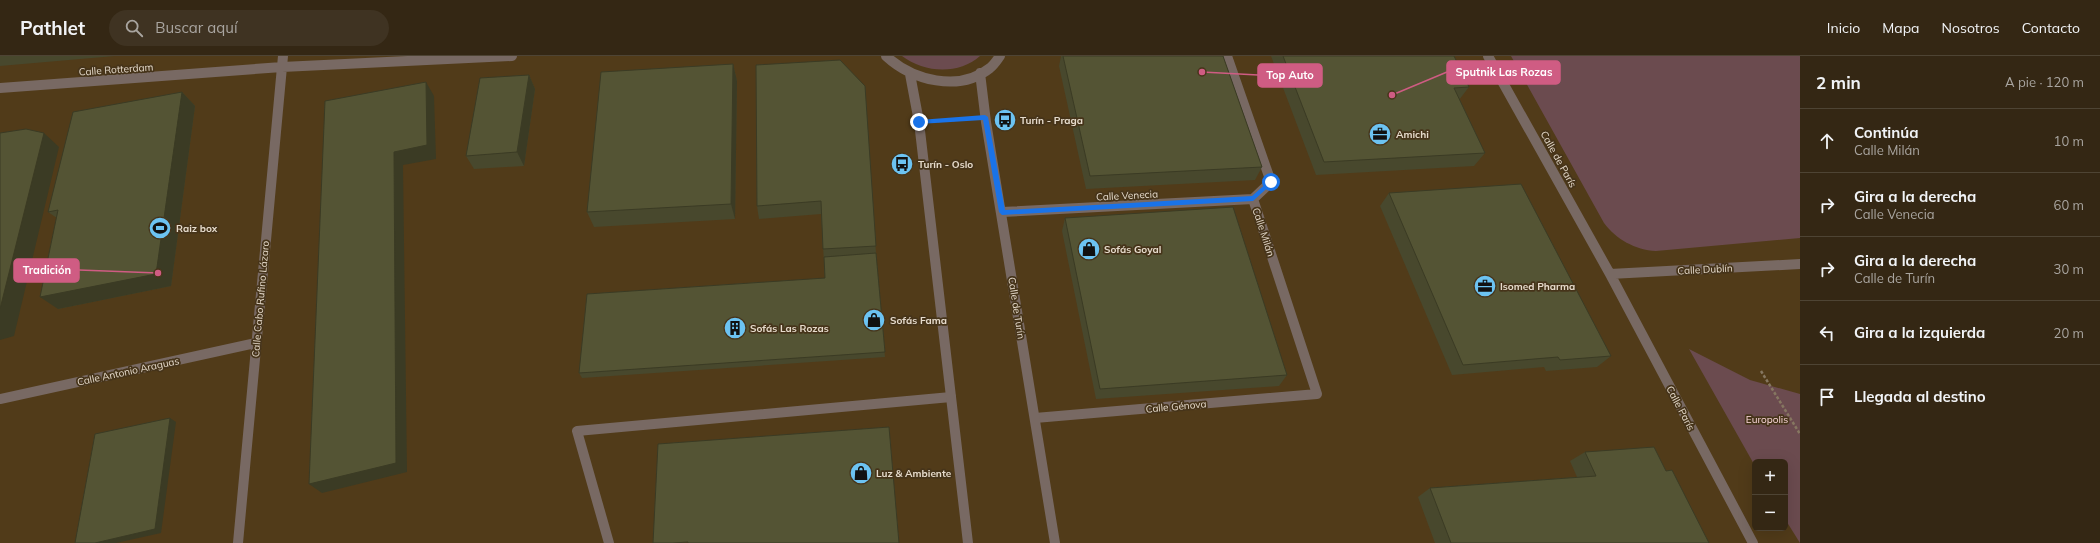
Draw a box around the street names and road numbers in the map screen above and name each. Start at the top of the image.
street label: Calle Rotterdam [78,60,154,79]
street label: Calle de París [1538,129,1579,190]
street label: Calle Venecia [1096,187,1158,204]
street label: Calle Milán [1250,206,1278,258]
street label: Calle Cabo Rufino Lázaro [249,240,272,358]
street label: Calle Dublín [1677,262,1733,277]
street label: Calle de Turín [1005,276,1028,340]
street label: Calle Antonio Araguas [76,354,180,389]
street label: Calle París [1663,384,1698,433]
street label: Calle Génova [1145,397,1207,416]

